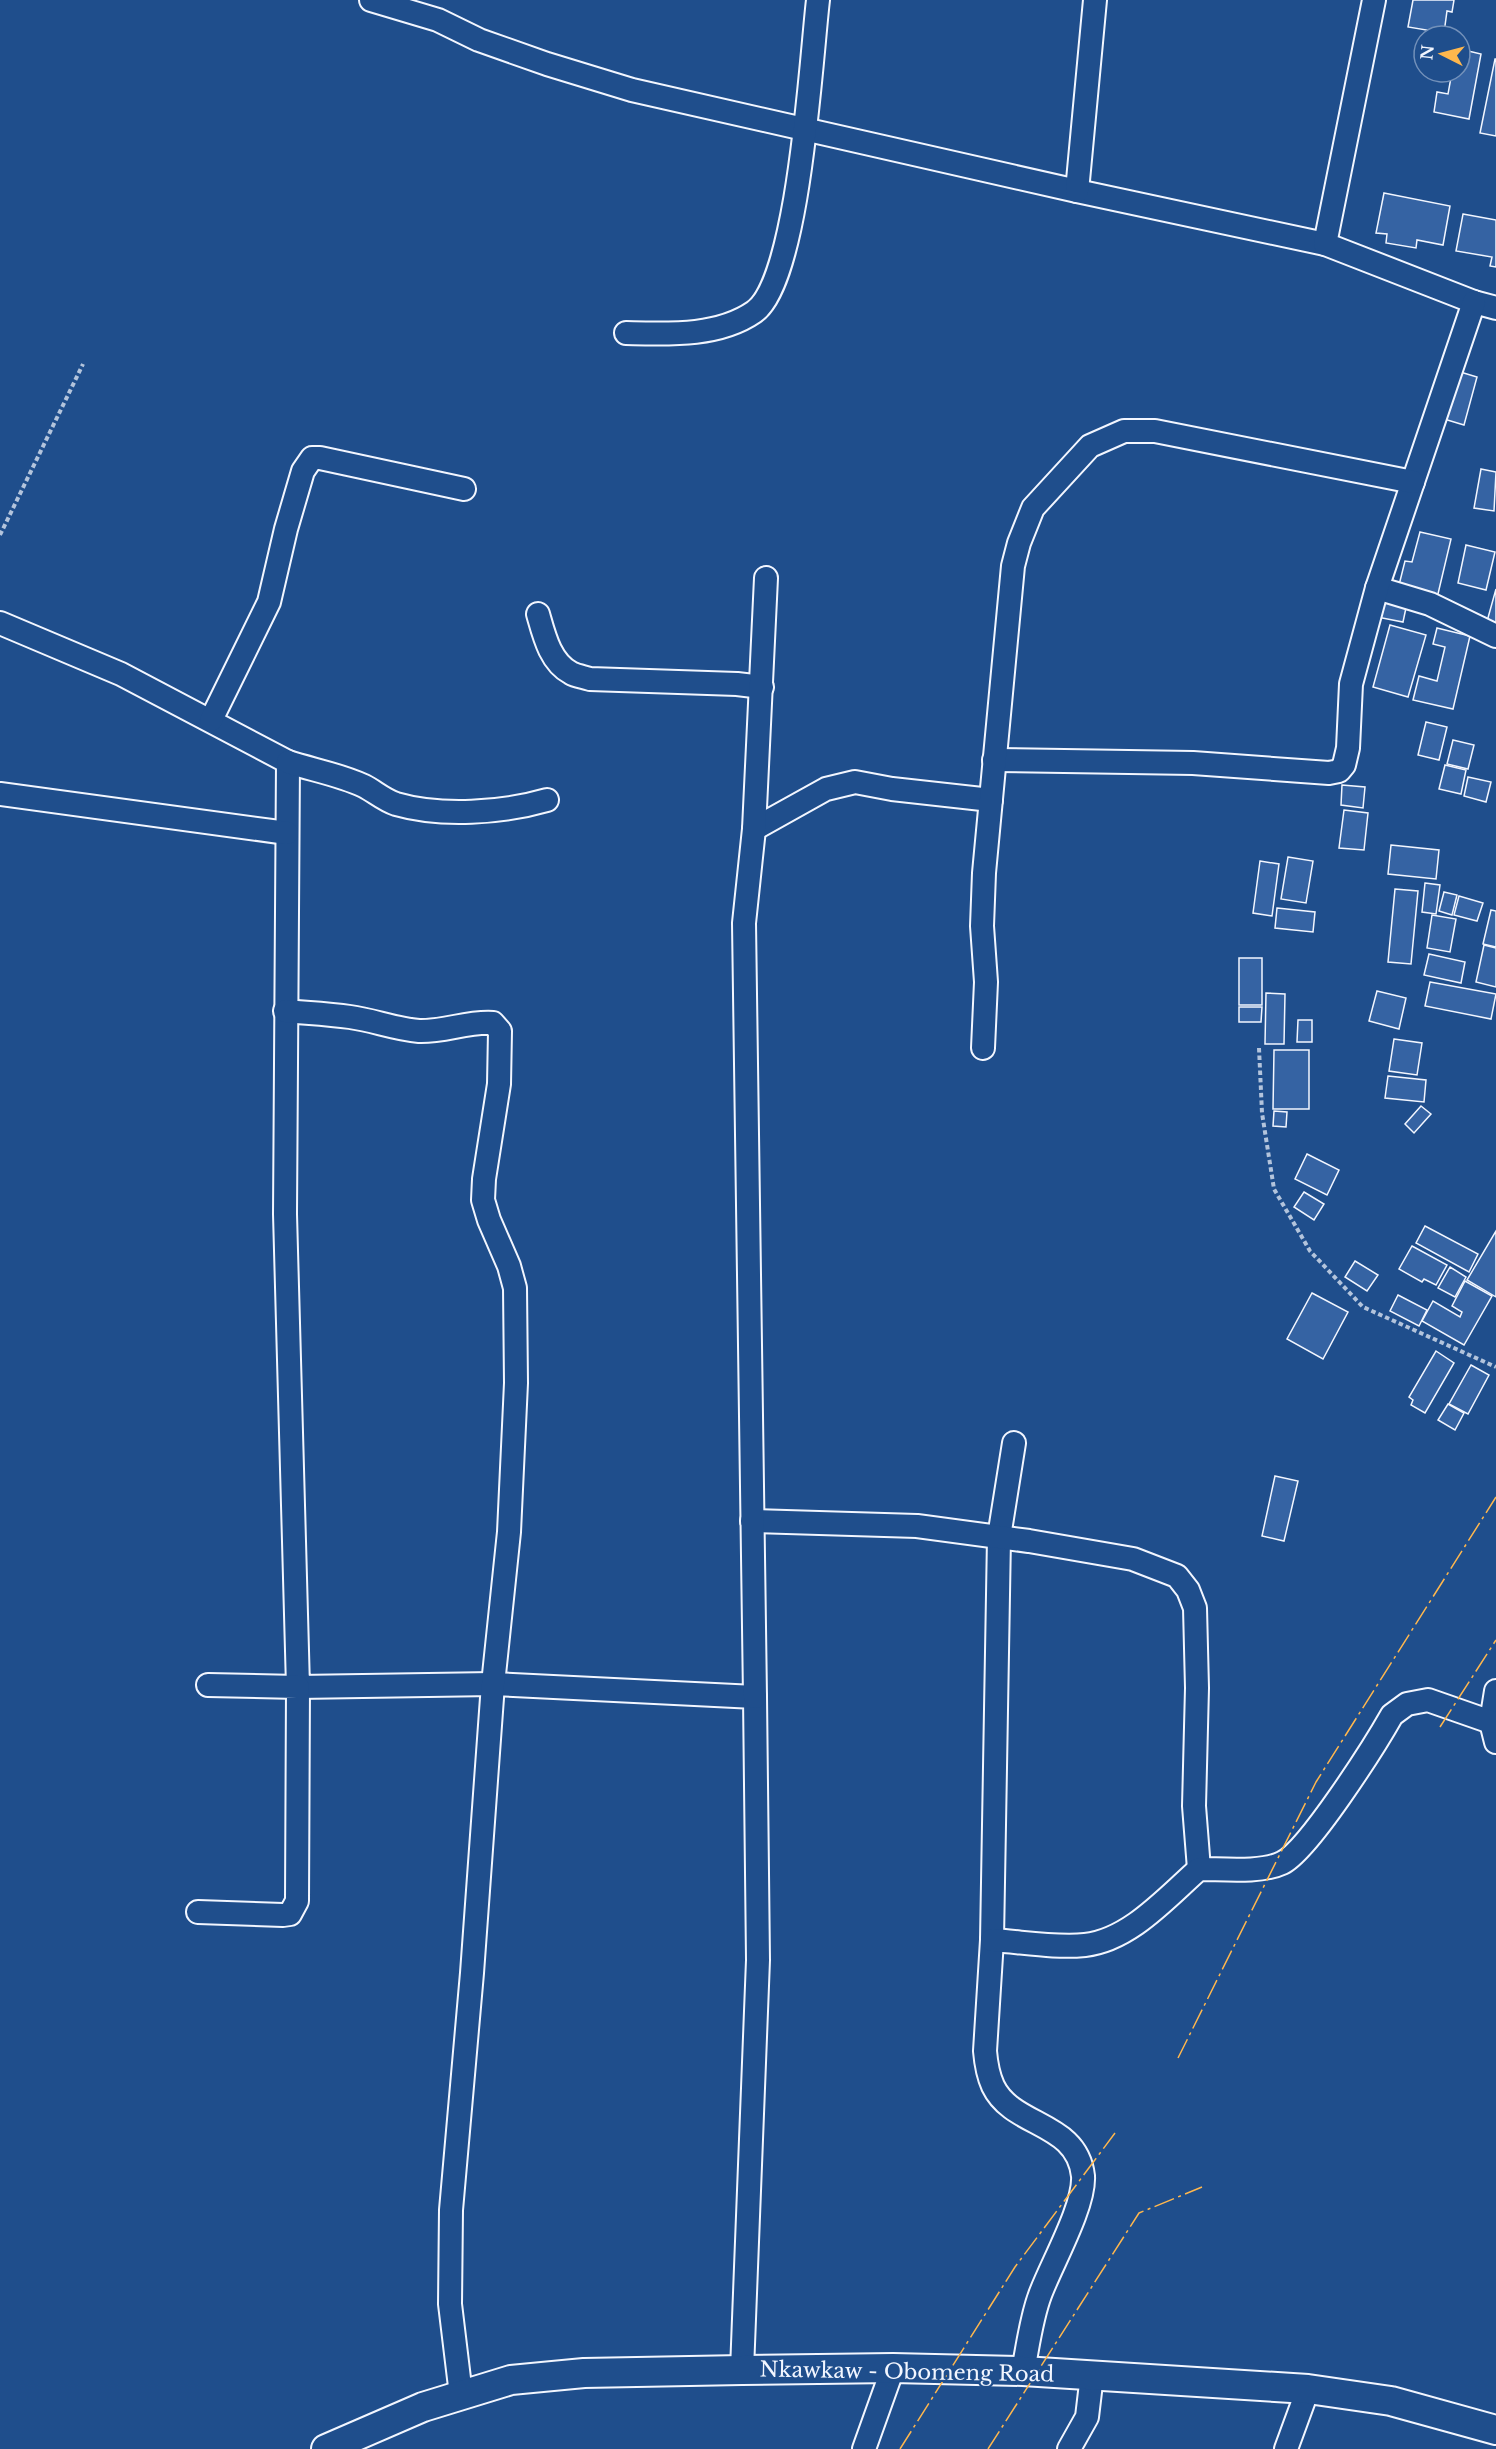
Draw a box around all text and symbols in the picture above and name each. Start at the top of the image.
north arrow [1412,24,1472,84]
text: N [1416,44,1438,61]
street label: Nkawkaw - Obomeng Road [759,2356,1055,2388]

